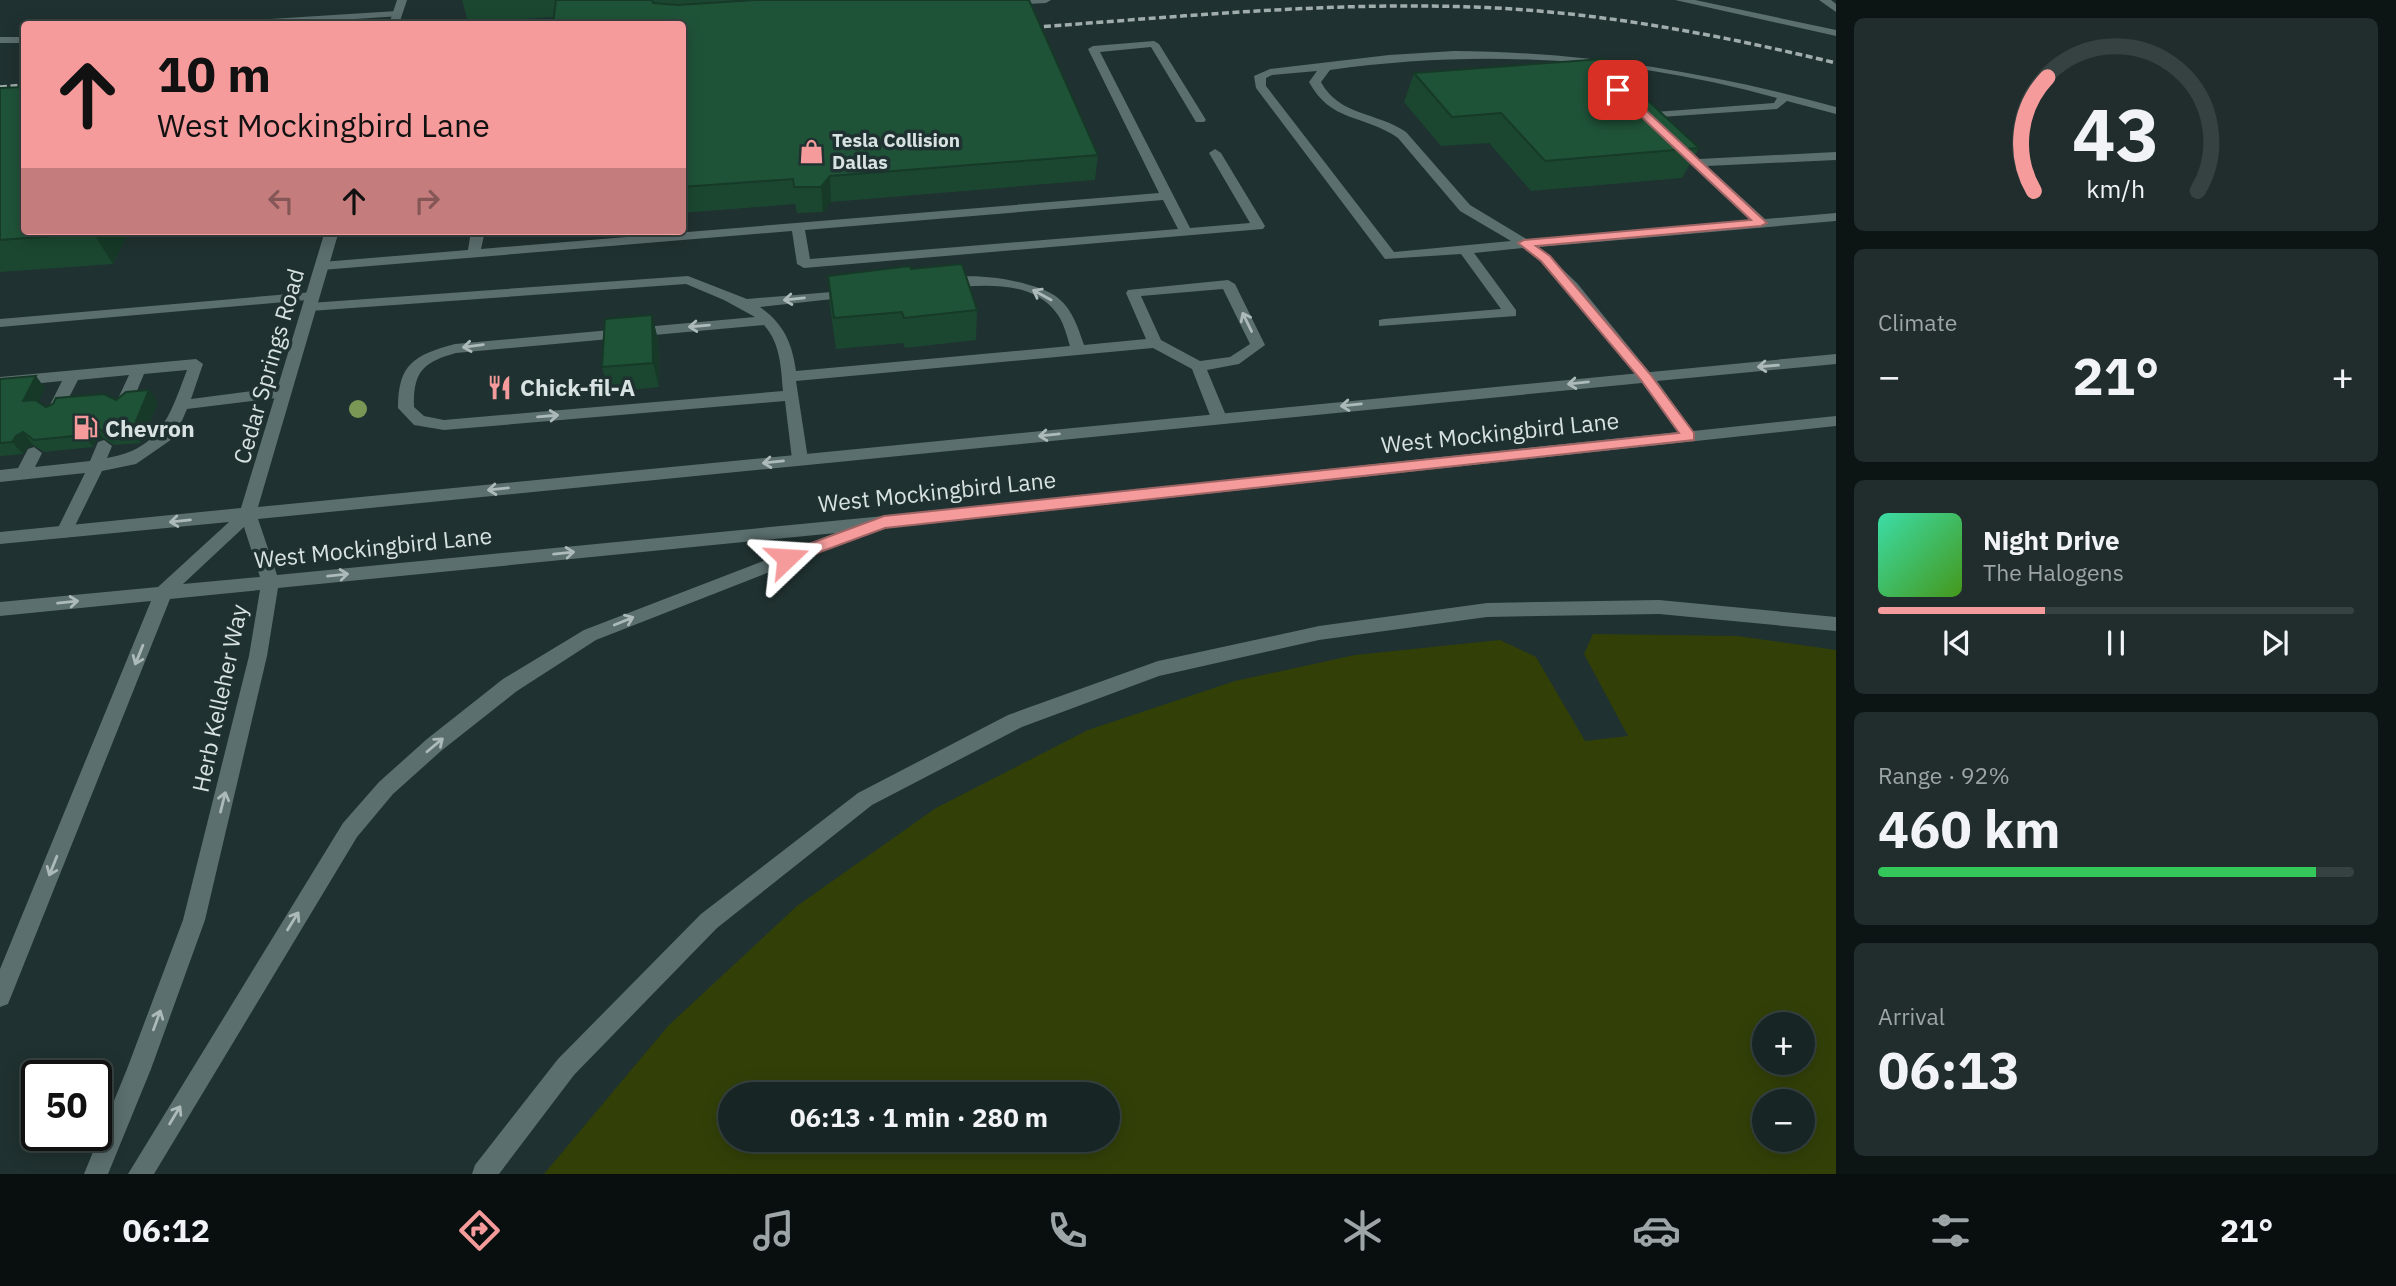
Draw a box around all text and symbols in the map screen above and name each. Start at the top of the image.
text: 10 m [157,42,271,105]
icon: ahead [42,49,133,140]
pin [1588,60,1648,120]
icon: arrive [1599,71,1637,109]
text: 43 [2072,86,2160,181]
text: West Mockingbird Lane [157,104,490,146]
place label: Tesla Collision Dallas [832,128,960,174]
shop icon: Tesla Collision Dallas [798,137,826,165]
text: km/h [2087,171,2145,204]
icon: left [262,182,300,220]
icon: ahead [335,182,373,220]
icon: right [408,182,446,220]
street label: Cedar Springs Road [226,265,310,467]
one-way arrow [1032,288,1053,302]
one-way arrow [783,293,806,306]
text: Climate [1878,307,1957,337]
one-way arrow [1239,312,1253,333]
one-way arrow [688,320,711,333]
one-way arrow [462,340,485,353]
text: 21° [2073,342,2159,409]
text: − [1878,351,1901,400]
text: + [2331,351,2354,400]
one-way arrow [1757,359,1780,372]
place label: Chick-fil-A [520,372,635,402]
restaurant icon: Chick-fil-A [486,373,514,401]
one-way arrow [1567,377,1590,390]
one-way arrow [1341,399,1363,412]
street label: West Mockingbird Lane [1380,405,1620,459]
one-way arrow [536,409,558,422]
place label: Chevron [105,413,195,443]
fuel station icon: Chevron [71,414,99,442]
one-way arrow [1038,429,1060,442]
one-way arrow [763,456,785,469]
street label: West Mockingbird Lane [817,464,1057,518]
one-way arrow [487,483,510,496]
one-way arrow [170,515,192,528]
street label: West Mockingbird Lane [253,520,493,574]
position arrow [750,521,824,595]
text: Night Drive [1983,523,2120,557]
one-way arrow [552,546,575,559]
text: The Halogens [1983,557,2124,587]
one-way arrow [326,568,348,581]
one-way arrow [56,595,79,608]
street label: Herb Kelleher Way [184,601,254,795]
one-way arrow [613,614,635,627]
icon: previous [1938,624,1976,662]
icon: pause [2097,624,2135,662]
icon: next [2256,624,2294,662]
one-way arrow [131,643,144,665]
one-way arrow [425,737,443,753]
text: Range · 92% [1878,760,2010,790]
one-way arrow [217,791,230,814]
text: 460 km [1878,795,2060,862]
one-way arrow [46,854,59,876]
one-way arrow [287,911,301,931]
text: Arrival [1878,1001,1945,1031]
one-way arrow [152,1009,165,1031]
map controls [1752,1012,1815,1152]
button: + [1752,1012,1815,1075]
text: 06:13 [1878,1036,2020,1103]
speed limit sign: 50 [21,1060,112,1151]
button: − [1752,1089,1815,1152]
text: 06:13 · 1 min · 280 m [790,1100,1048,1134]
one-way arrow [168,1106,182,1126]
icon: directions [455,1206,504,1255]
icon: music [749,1206,798,1255]
icon: phone [1043,1206,1092,1255]
icon: climate [1338,1206,1387,1255]
icon: car [1632,1206,1681,1255]
icon: filters [1926,1206,1975,1255]
text: 06:12 [123,1209,210,1251]
text: 21° [2220,1209,2273,1251]

